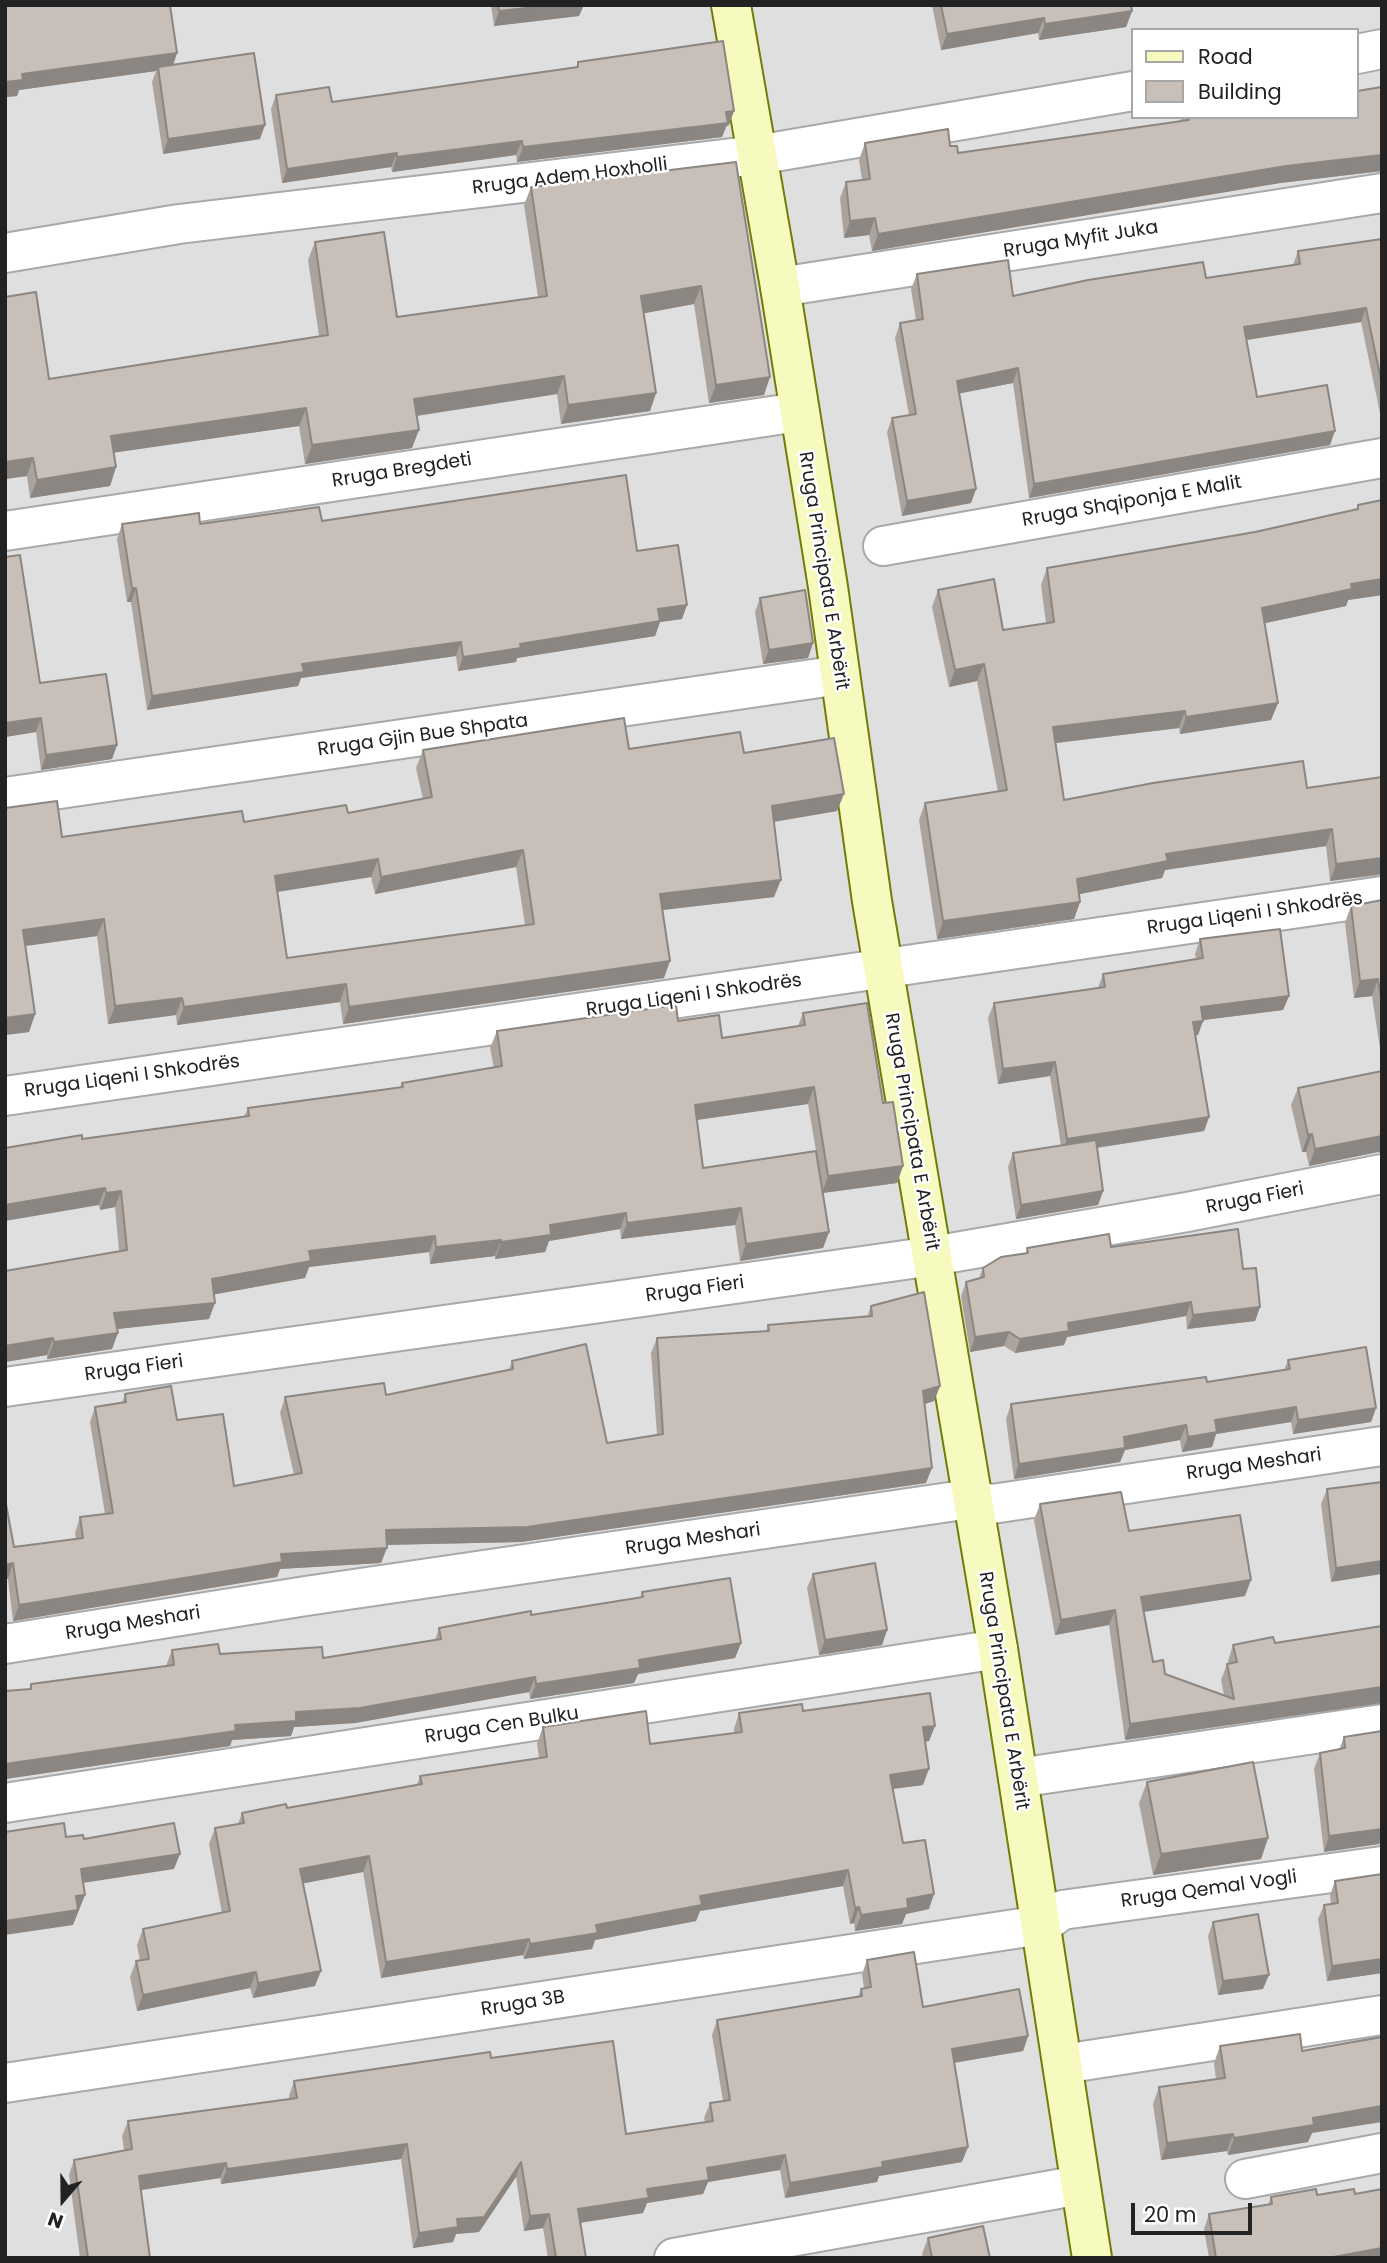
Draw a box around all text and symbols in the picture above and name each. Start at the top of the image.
legend [1132,28,1359,119]
text: Road [1198,42,1253,71]
text: Building [1198,77,1282,106]
street label: Rruga Adem Hoxholli [471,154,669,200]
street label: Rruga Myfit Juka [1002,217,1160,263]
street label: Rruga Bregdeti [331,449,473,493]
street label: Rruga Principata E Arbërit [793,450,853,692]
street label: Rruga Shqiponja E Malit [1020,471,1244,533]
street label: Rruga Gjin Bue Shpata [316,710,530,762]
street label: Rruga Liqeni I Shkodrës [1146,888,1364,940]
street label: Rruga Liqeni I Shkodrës [585,970,803,1022]
street label: Rruga Principata E Arbërit [879,1011,943,1253]
street label: Rruga Liqeni I Shkodrës [23,1051,241,1103]
street label: Rruga Fieri [1204,1178,1306,1220]
street label: Rruga Fieri [644,1272,746,1308]
street label: Rruga Fieri [83,1351,185,1387]
street label: Rruga Meshari [1185,1444,1323,1486]
street label: Rruga Meshari [624,1519,762,1561]
street label: Rruga Principata E Arbërit [973,1570,1033,1812]
street label: Rruga Meshari [64,1602,202,1646]
street label: Rruga Cen Bulku [423,1703,581,1749]
street label: Rruga Qemal Vogli [1119,1866,1299,1914]
street label: Rruga 3B [480,1986,566,2022]
north arrow [28,2165,98,2235]
scale bar [1135,2190,1256,2234]
text: 20 m [1144,2200,1197,2229]
text: N [44,2205,67,2235]

